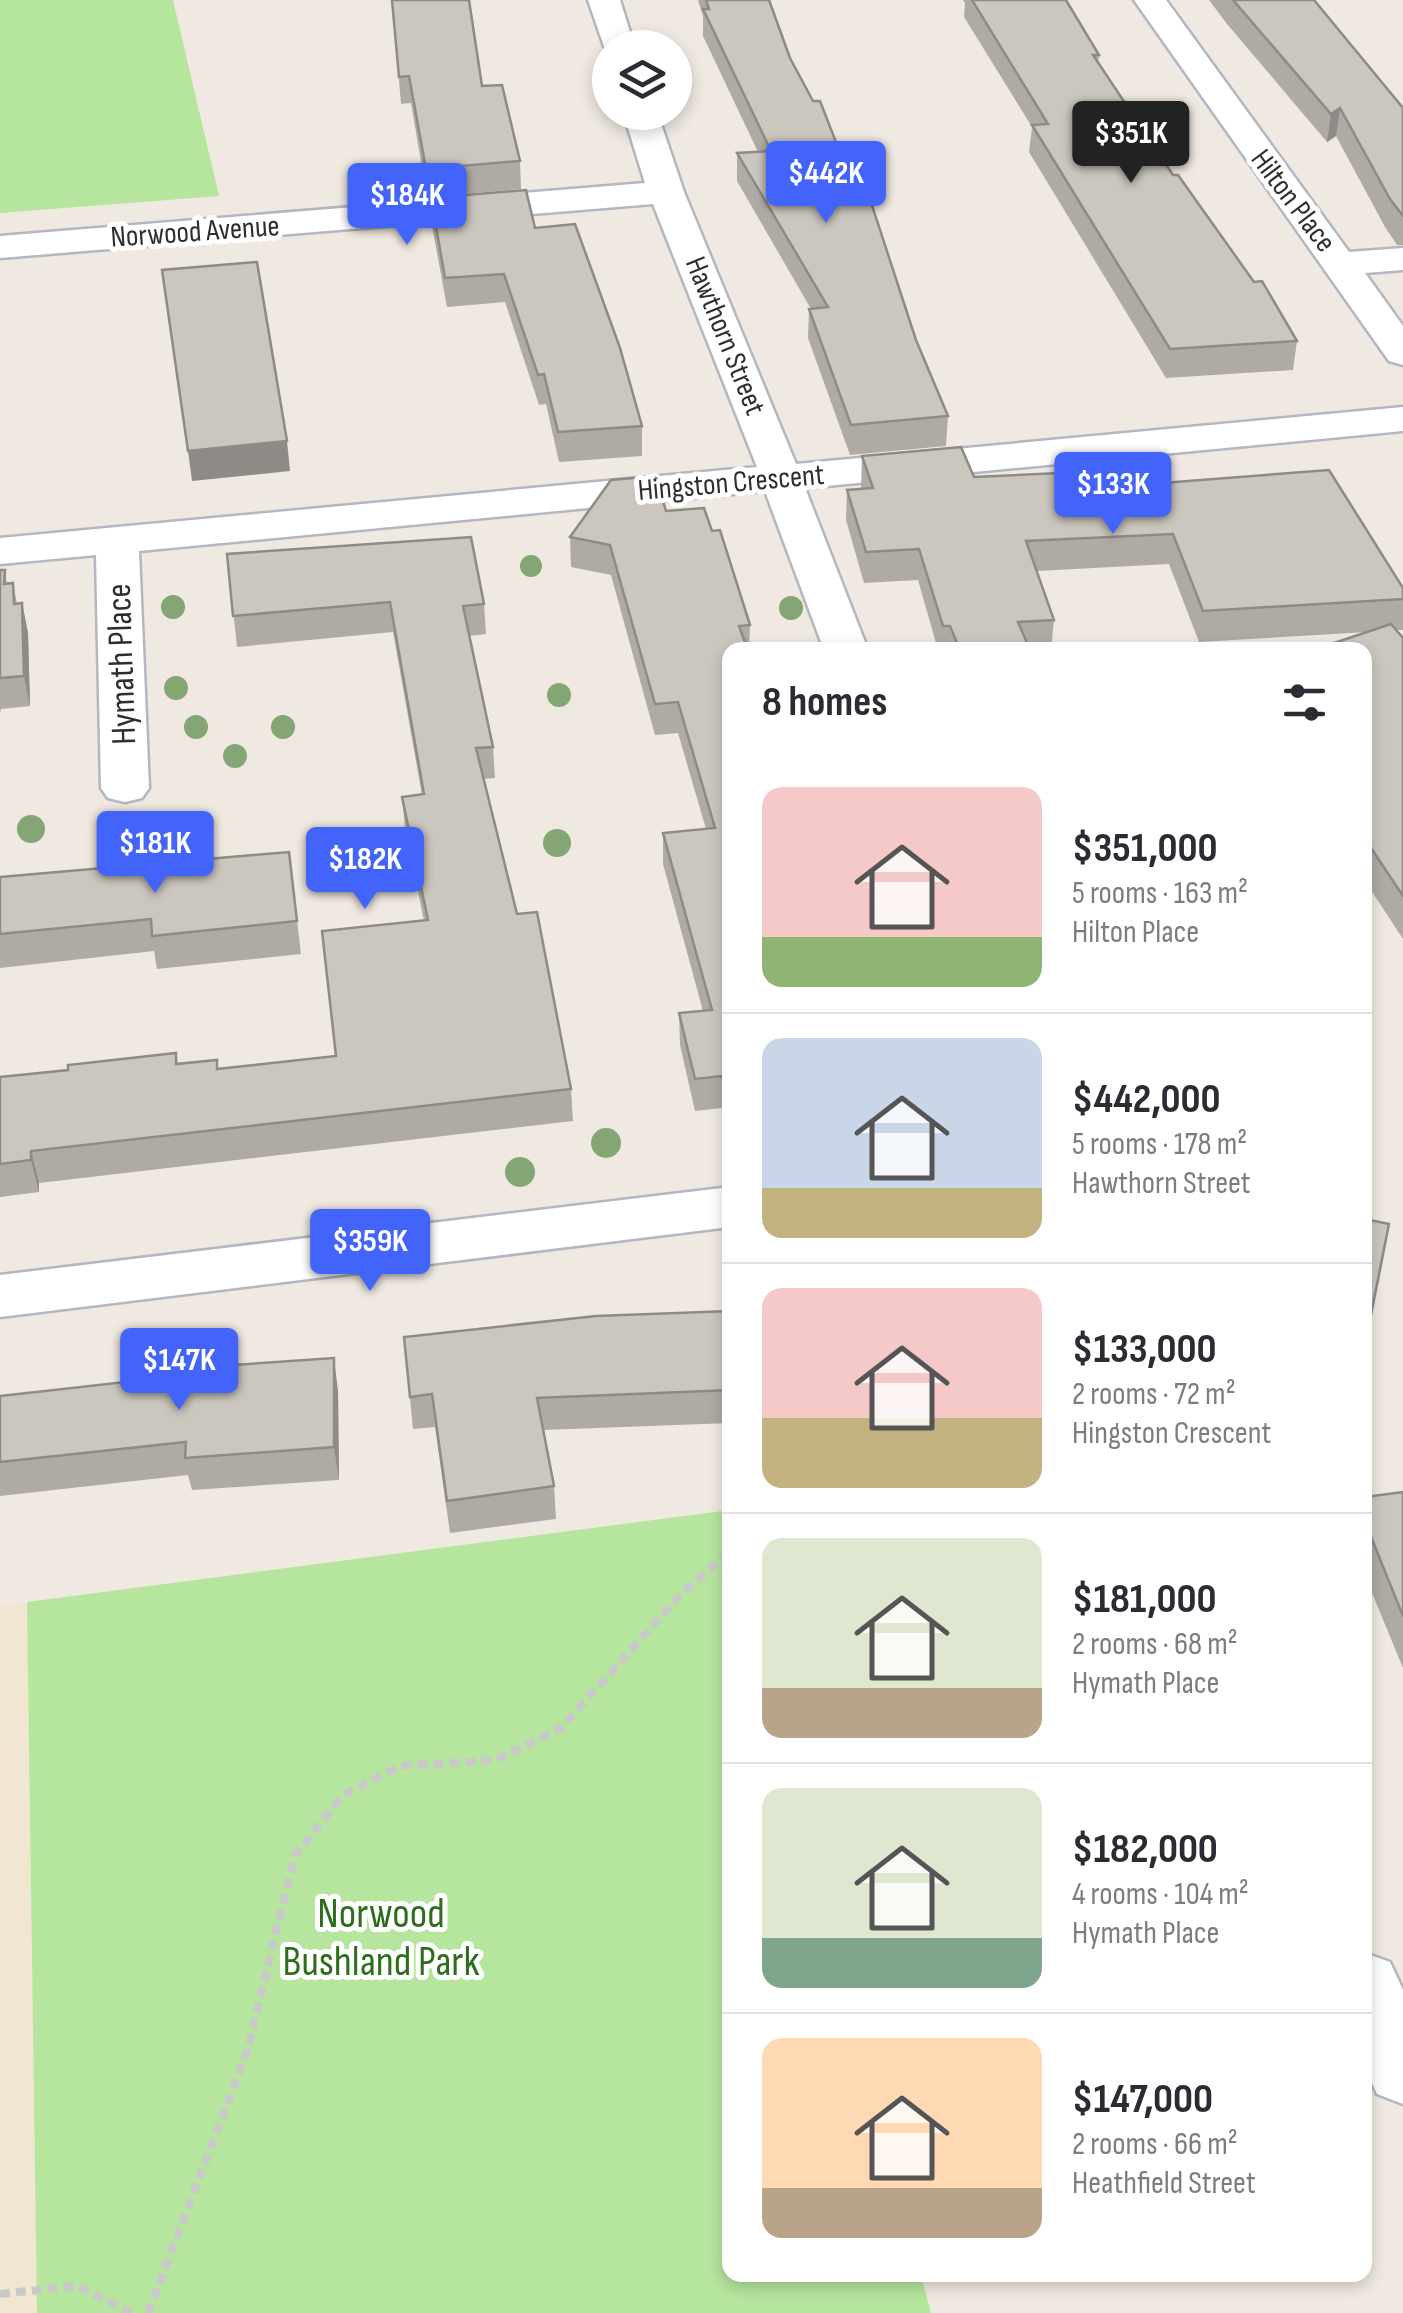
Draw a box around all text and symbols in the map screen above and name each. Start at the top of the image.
map controls [592,30,692,130]
button: layers [592,30,692,130]
pin: $351K [1061,101,1201,186]
text: $351K [1094,114,1168,153]
pin: $442K [756,141,896,226]
street label: Hilton Place [1243,143,1343,259]
text: $442K [788,154,864,193]
pin: $184K [337,163,477,248]
text: $184K [369,176,445,215]
street label: Norwood Avenue [109,208,281,256]
street label: Hawthorn Street [677,252,773,420]
pin: $133K [1043,452,1183,537]
street label: Hingston Crescent [636,457,826,509]
text: $133K [1076,465,1150,504]
street label: Hymath Place [98,583,146,745]
icon: filters [1277,675,1332,730]
text: 8 homes [762,677,887,728]
pin: $181K [85,811,225,896]
text: $351,000 [1072,823,1218,874]
text: $181K [119,824,191,863]
pin: $182K [295,827,435,912]
icon: home [842,827,962,947]
text: $182K [328,840,402,879]
text: 5 rooms · 163 m² [1072,874,1248,913]
text: Hilton Place [1072,913,1199,952]
text: $442,000 [1072,1074,1221,1125]
icon: home [842,1078,962,1198]
text: 5 rooms · 178 m² [1072,1125,1247,1164]
text: Hawthorn Street [1072,1164,1251,1203]
pin: $359K [300,1209,440,1294]
text: $359K [332,1222,408,1261]
text: $133,000 [1072,1324,1217,1375]
pin: $147K [109,1328,249,1413]
icon: home [842,1328,962,1448]
text: $147K [142,1341,216,1380]
text: 2 rooms · 72 m² [1072,1375,1236,1414]
text: Hingston Crescent [1072,1414,1271,1453]
text: $181,000 [1072,1574,1217,1625]
icon: home [842,1578,962,1698]
text: 2 rooms · 68 m² [1072,1625,1238,1664]
text: Hymath Place [1072,1664,1219,1703]
text: $182,000 [1072,1824,1218,1875]
icon: home [842,1828,962,1948]
text: 4 rooms · 104 m² [1072,1875,1249,1914]
park label: Norwood Bushland Park [283,1889,479,1988]
text: Hymath Place [1072,1914,1219,1953]
text: $147,000 [1072,2074,1213,2125]
icon: home [842,2078,962,2198]
text: 2 rooms · 66 m² [1072,2125,1238,2164]
text: Heathfield Street [1072,2164,1256,2203]

